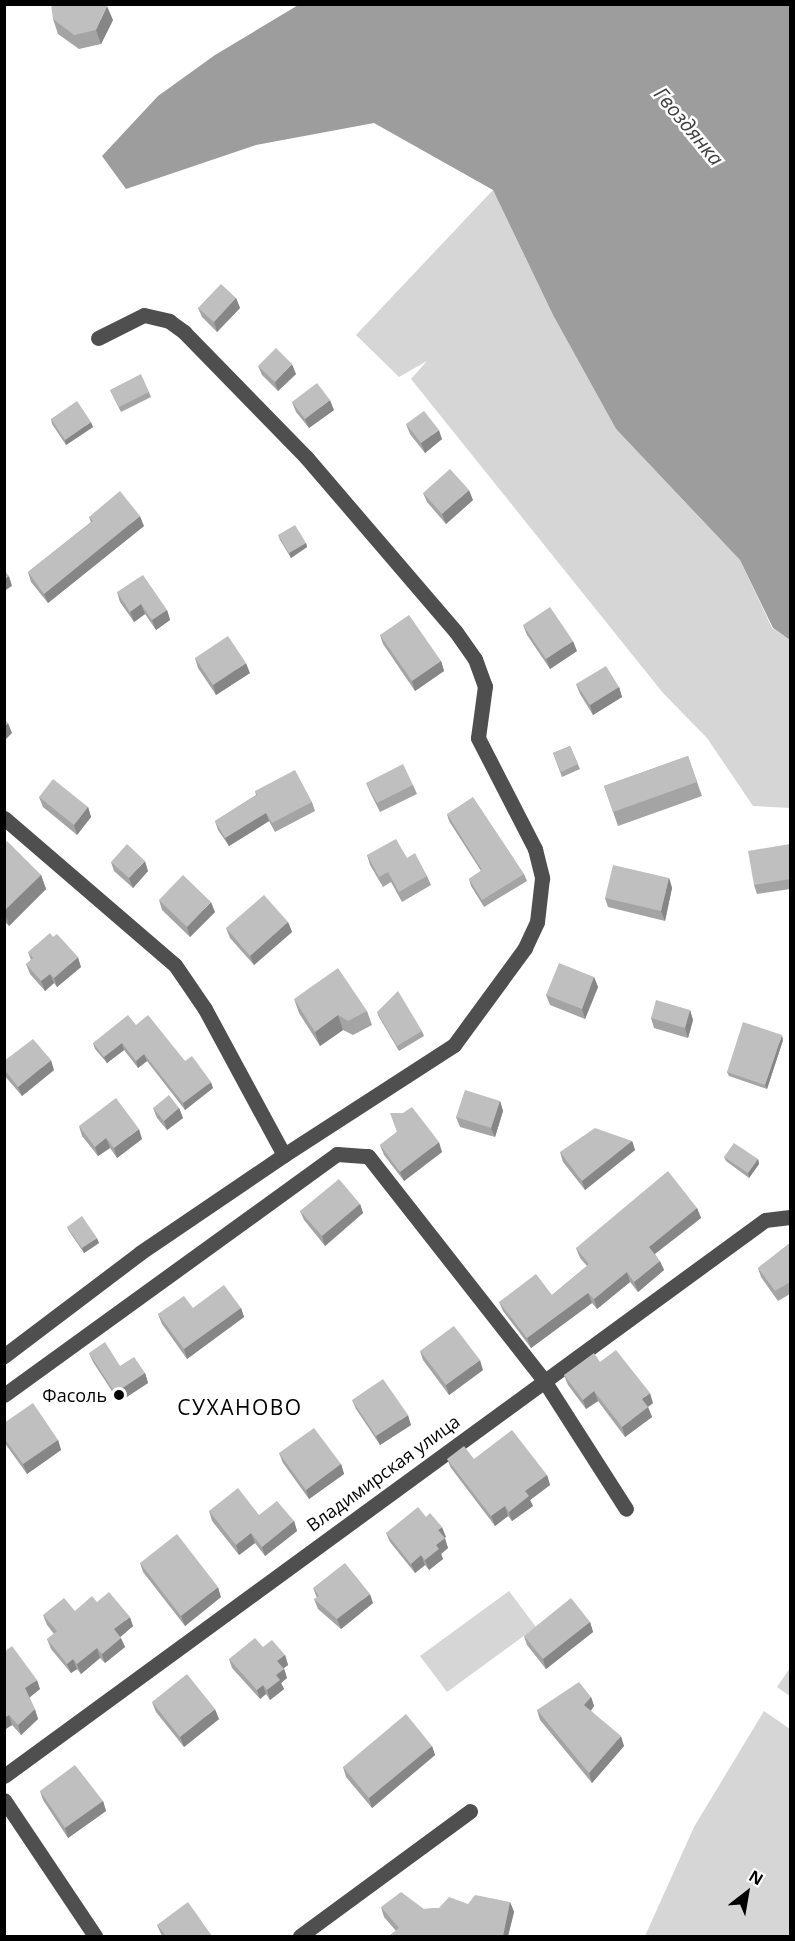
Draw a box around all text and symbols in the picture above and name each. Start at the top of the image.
water label: Гвоздянка [649,82,729,170]
place label: Фасоль [42,1384,107,1406]
marker: Фасоль [112,1388,126,1402]
district label: СУХАНОВО [177,1394,303,1420]
street label: Владимирская улица [302,1410,464,1536]
north arrow [717,1863,777,1923]
text: N [745,1865,768,1890]

